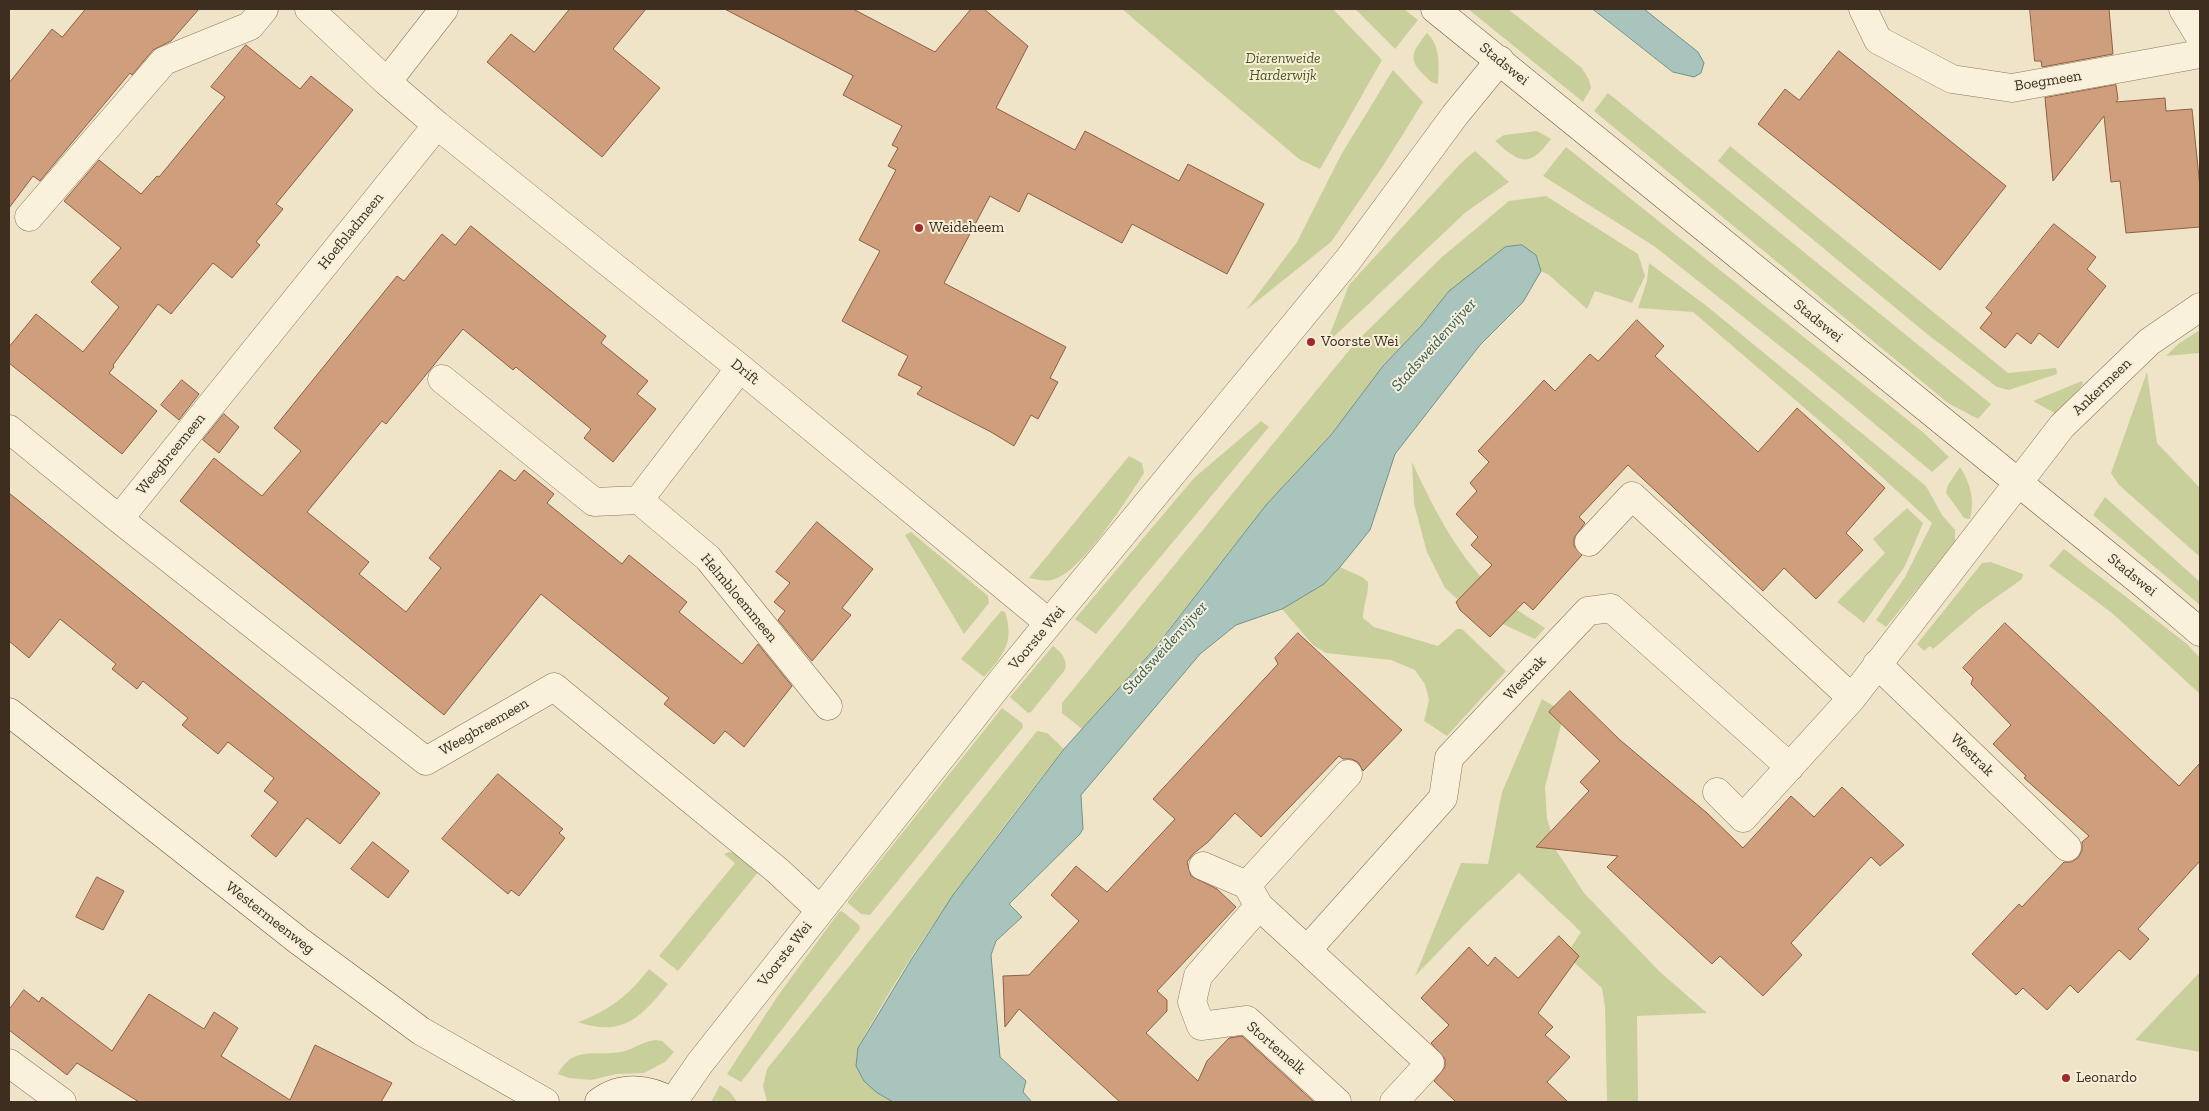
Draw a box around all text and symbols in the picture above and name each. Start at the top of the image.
street label: Stadswei [1476,39,1532,89]
park label: Dierenweide Harderwijk [1245,50,1321,85]
street label: Boegmeen [2013,67,2083,95]
street label: Hoefbladmeen [315,189,387,273]
place label: Weideheem [929,219,1004,237]
marker: Weideheem [913,222,925,234]
water label: Stadsweidenvijver [1387,295,1481,395]
street label: Stadswei [1790,296,1846,346]
place label: Voorste Wei [1321,333,1399,351]
marker: Voorste Wei [1305,336,1317,348]
street label: Drift [727,355,763,389]
street label: Ankermeen [2069,355,2135,419]
street label: Weegbreemeen [133,410,209,498]
street label: Helmbloemmeen [697,550,781,646]
street label: Stadswei [2104,550,2160,600]
water label: Stadsweidenvijver [1118,598,1212,698]
street label: Voorste Wei [1005,603,1069,673]
street label: Westrak [1500,652,1550,704]
street label: Weegbreemeen [436,694,532,760]
street label: Westrak [1946,730,1998,780]
street label: Westermeenweg [222,878,318,958]
street label: Voorste Wei [754,918,816,990]
street label: Stortemelk [1243,1018,1309,1078]
place label: Leonardo [2076,1069,2137,1087]
marker: Leonardo [2060,1072,2072,1084]

